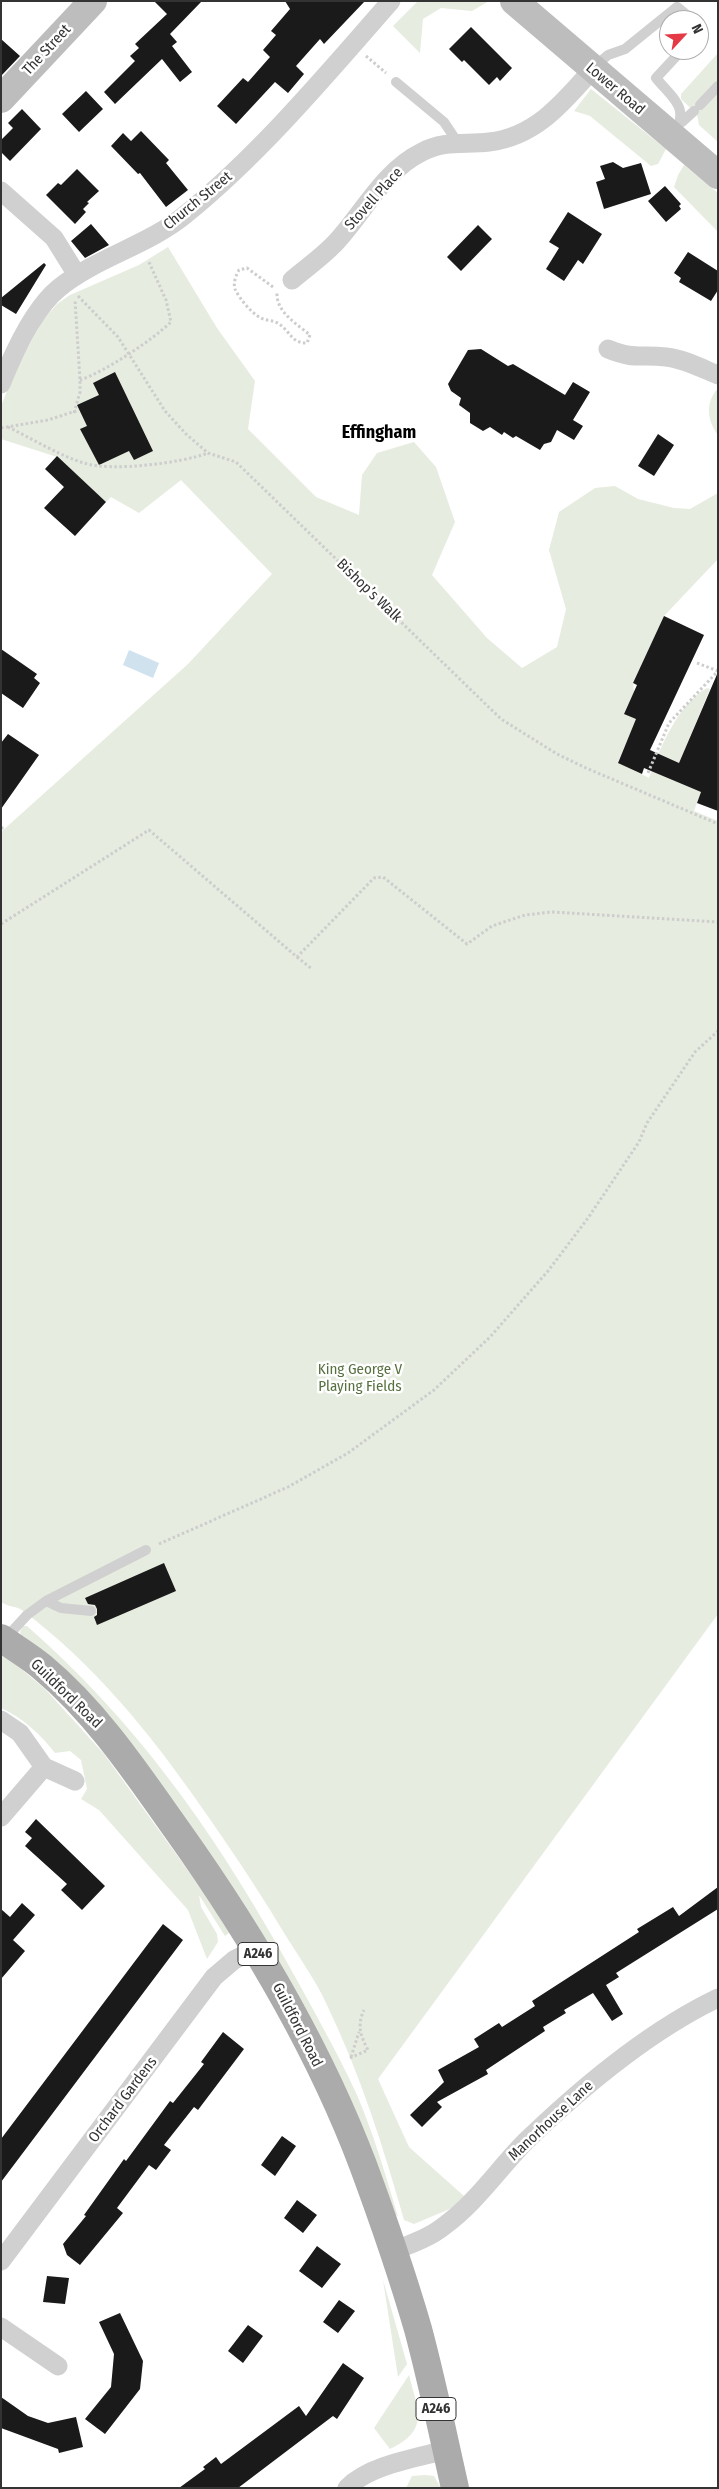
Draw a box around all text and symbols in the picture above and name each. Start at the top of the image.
north arrow [659,10,709,60]
street label: The Street [19,21,75,79]
text: N [688,21,707,36]
street label: Lower Road [582,59,648,119]
street label: Stovell Place [341,164,407,234]
street label: Church Street [160,168,236,234]
district label: Effingham [342,422,416,444]
street label: Bishop’s Walk [333,555,405,627]
park label: King George V Playing Fields [318,1361,402,1396]
street label: Guildford Road [27,1656,105,1732]
road number: A246 [238,1942,278,1966]
street label: Guildford Road [268,1980,326,2070]
street label: Orchard Gardens [85,2054,161,2146]
street label: Manorhouse Lane [505,2077,597,2165]
road number: A246 [416,2398,456,2420]

